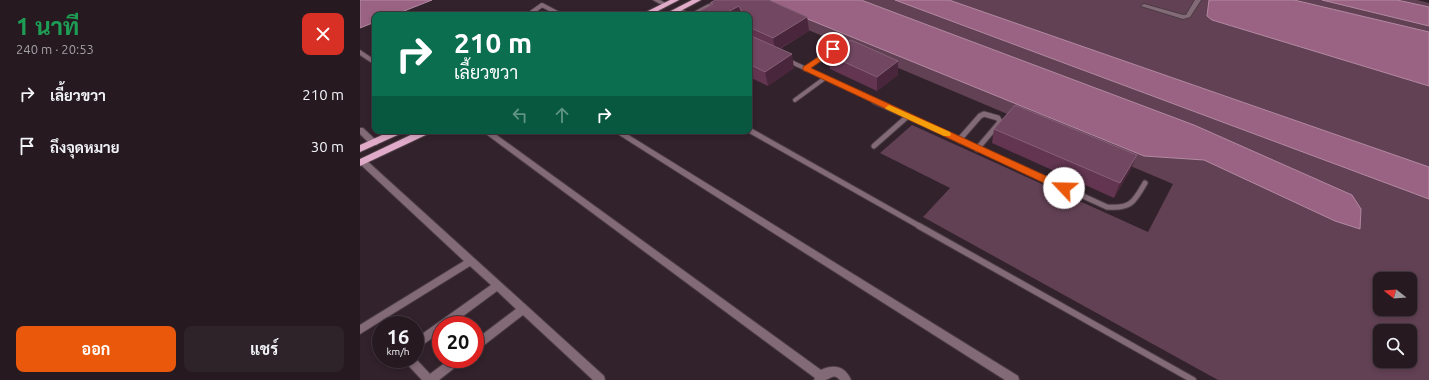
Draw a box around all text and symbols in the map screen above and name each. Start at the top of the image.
text: 1 นาที [16,13,79,40]
button: close [302,13,344,55]
text: 210 m [454,27,532,58]
icon: right [388,28,440,80]
pin [816,32,850,66]
icon: arrive [822,38,844,60]
text: 240 m · 20:53 [16,42,94,56]
text: เลี้ยวขวา [454,62,518,82]
icon: right [16,83,38,105]
text: 210 m [302,86,344,103]
text: เลี้ยวขวา [50,87,106,104]
icon: left [509,104,531,126]
icon: ahead [551,104,573,126]
icon: right [593,104,615,126]
icon: arrive [16,135,38,157]
text: 30 m [311,138,344,155]
text: ถึงจุดหมาย [50,139,120,156]
position arrow [1043,167,1085,209]
north arrow [1373,272,1417,316]
map controls [1373,272,1417,368]
speed limit sign: 20 [432,316,484,368]
button: search [1373,324,1417,368]
text: 16 [387,325,409,348]
button: ออก [16,326,176,372]
button: แชร์ [184,326,344,372]
text: km/h [386,346,410,357]

